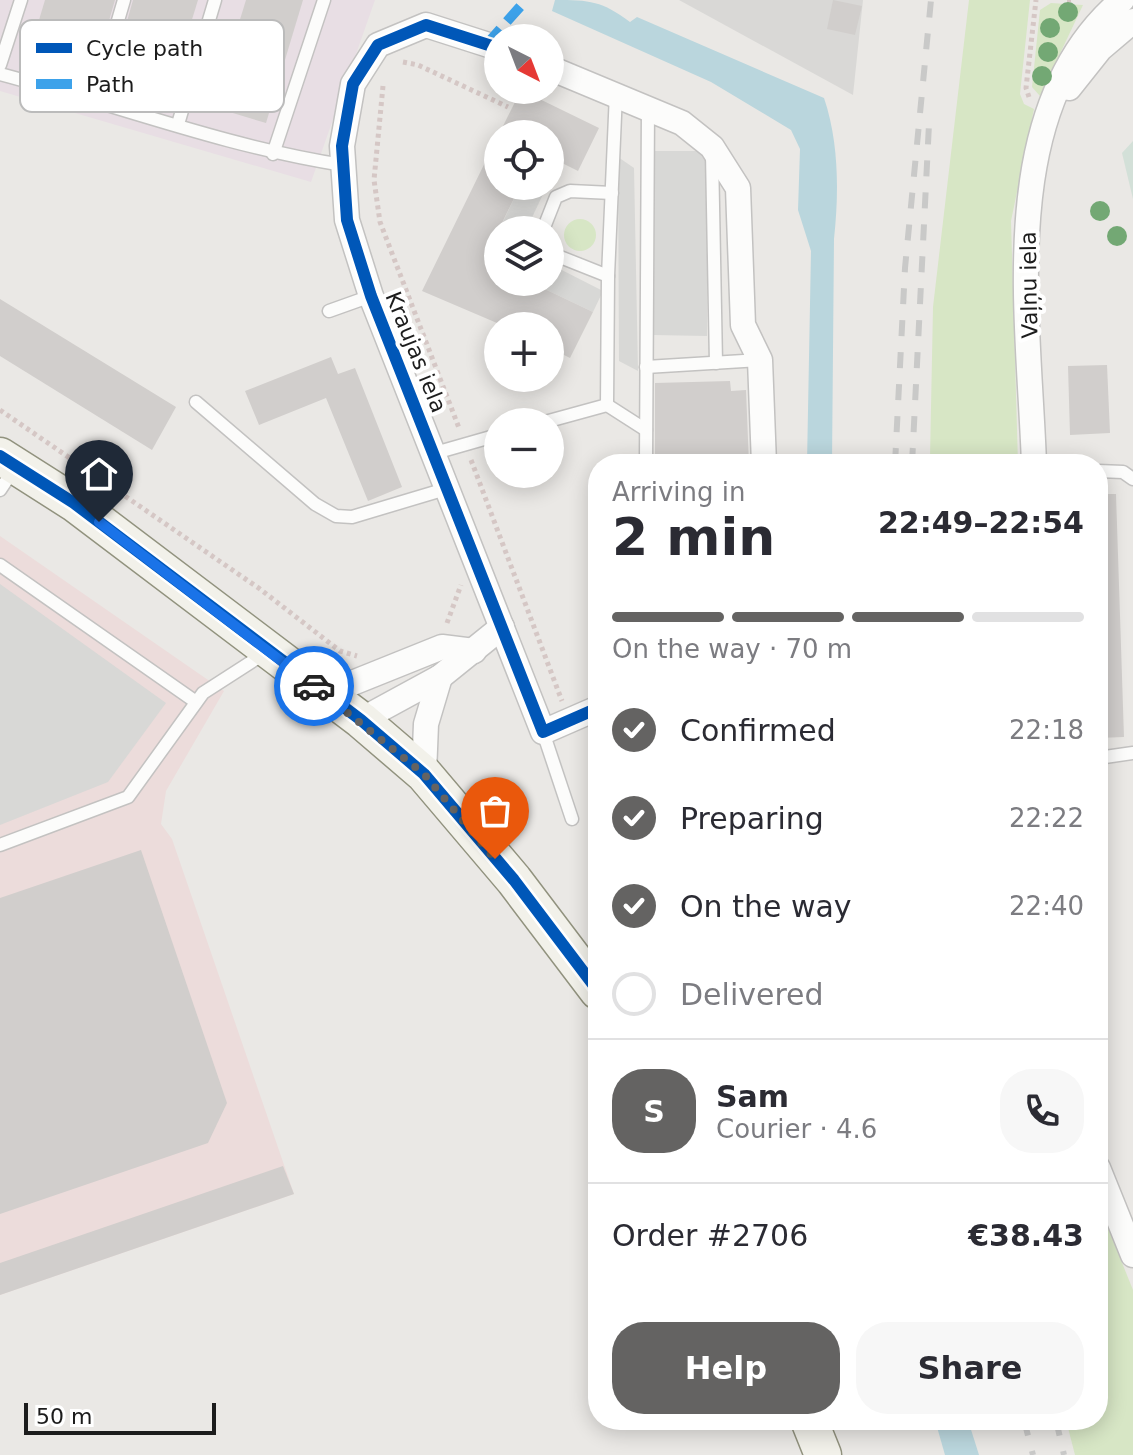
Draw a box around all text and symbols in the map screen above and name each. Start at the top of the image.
legend [20,20,284,112]
north arrow [484,24,564,104]
map controls [484,24,564,488]
text: Cycle path [86,36,203,61]
text: Path [86,72,134,97]
button: locate [484,120,564,200]
button: layers [484,216,564,296]
street label: Vaļņu iela [1016,231,1042,339]
street label: Kraujas iela [380,288,452,416]
button: + [484,312,564,392]
button: − [484,408,564,488]
pin [65,440,133,522]
icon: home [77,452,121,496]
text: Arriving in [612,477,746,507]
text: 22:49–22:54 [878,505,1084,540]
text: 2 min [612,507,775,567]
text: On the way · 70 m [612,634,852,664]
courier [274,646,354,726]
icon: car [292,664,336,708]
icon: check [612,708,656,752]
text: Confirmed [680,713,836,748]
text: 22:18 [1009,715,1084,745]
pin [461,777,529,859]
icon: bag [473,789,517,833]
icon: check [612,796,656,840]
text: Preparing [680,801,824,836]
text: 22:22 [1009,803,1084,833]
icon: check [612,884,656,928]
text: On the way [680,889,852,924]
text: 22:40 [1009,891,1084,921]
text: Delivered [680,977,824,1012]
button: phone [1000,1069,1084,1153]
text: Sam [716,1079,789,1114]
text: S [643,1094,665,1129]
text: Courier · 4.6 [716,1114,877,1144]
text: Order #2706 [612,1218,808,1253]
text: €38.43 [968,1218,1084,1253]
button: Help [612,1322,840,1414]
button: Share [856,1322,1084,1414]
scale bar [24,1399,216,1435]
text: 50 m [36,1404,92,1429]

